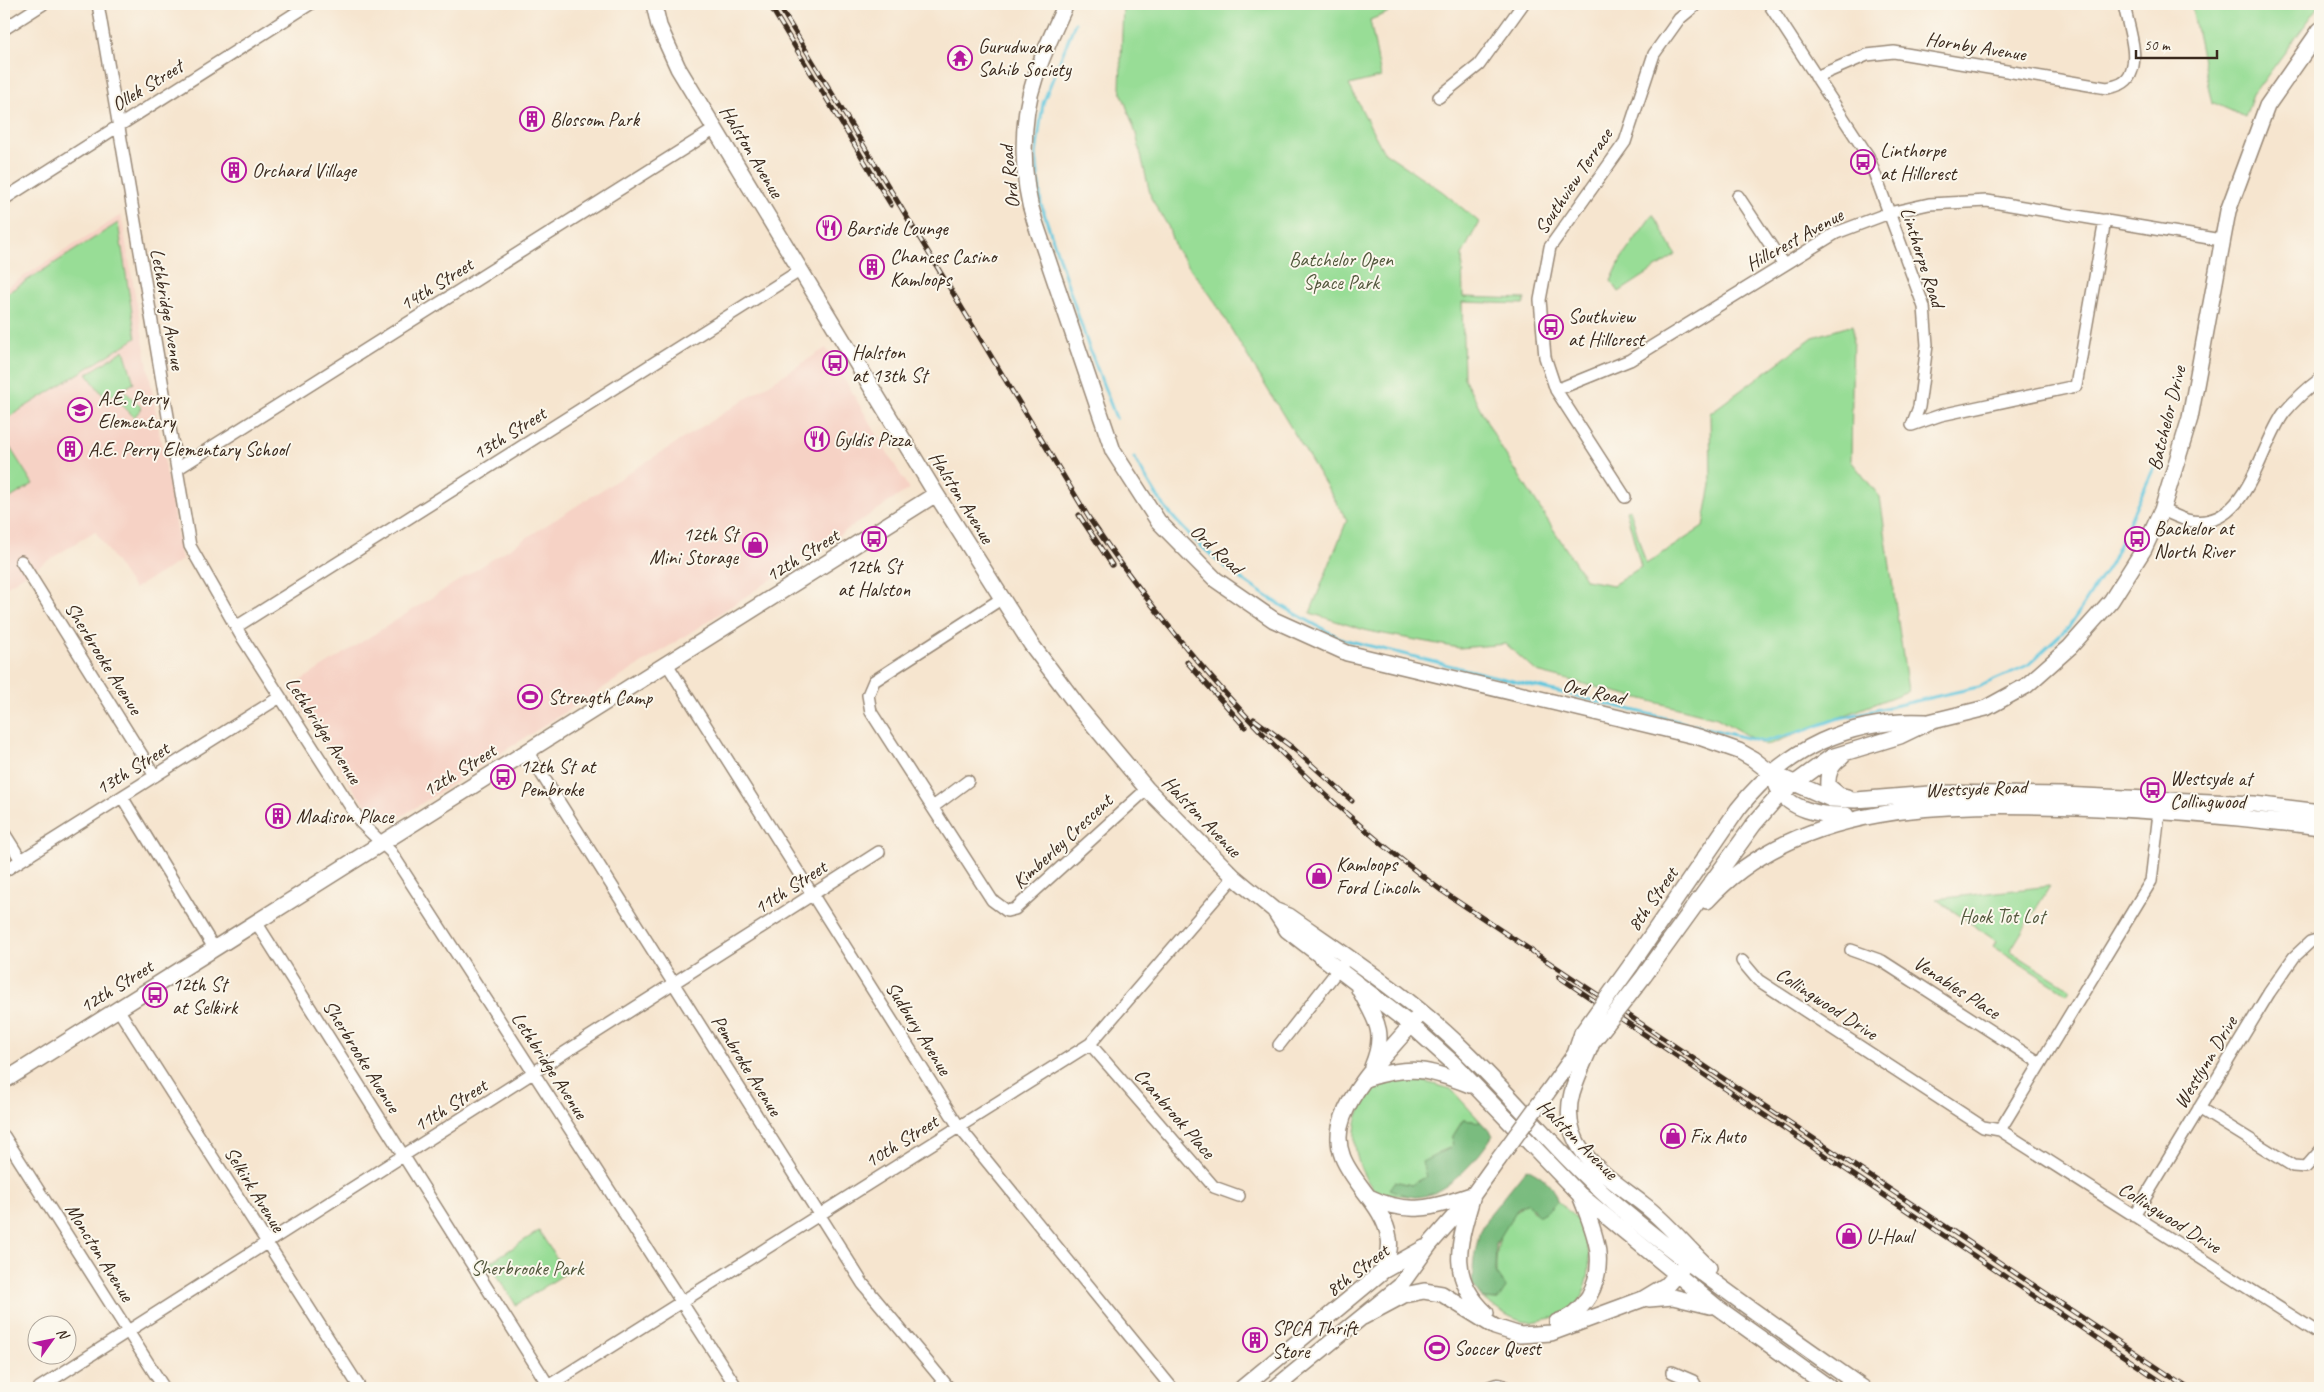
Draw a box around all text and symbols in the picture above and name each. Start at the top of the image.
street label: Hornby Avenue [1924,26,2029,67]
scale bar [2136,28,2218,60]
place label: Gurudwara Sahib Society [978,34,1072,82]
text: 50 m [2144,36,2171,55]
temple icon: Gurudwara Sahib Society [947,45,973,71]
street label: Ollek Street [107,52,190,117]
street label: Halston Avenue [714,100,790,203]
building icon: Blossom Park [519,106,545,132]
place label: Blossom Park [550,107,641,132]
street label: Southview Terrace [1529,122,1619,239]
place label: Linthorpe at Hillcrest [1880,138,1959,186]
street label: Ord Road [993,141,1025,210]
bus stop icon: Linthorpe at Hillcrest [1850,149,1876,175]
building icon: Orchard Village [221,157,247,183]
place label: Orchard Village [252,158,357,183]
street label: Hillcrest Avenue [1741,202,1849,276]
street label: Linthorpe Road [1895,204,1951,313]
restaurant icon: Barside Lounge [816,215,842,241]
place label: Barside Lounge [846,216,949,241]
place label: Chances Casino Kamloops [890,244,998,292]
street label: Lethbridge Avenue [145,247,191,373]
park label: Batchelor Open Space Park [1289,247,1394,295]
street label: 14th Street [395,251,480,317]
building icon: Chances Casino Kamloops [859,254,885,280]
place label: Southview at Hillcrest [1568,304,1647,352]
bus stop icon: Southview at Hillcrest [1538,314,1564,340]
place label: Halston at 13th St [852,340,930,388]
bus stop icon: Halston at 13th St [822,350,848,376]
street label: Batchelor Drive [2141,362,2192,473]
place label: A.E. Perry Elementary [98,386,177,434]
school or university icon: A.E. Perry Elementary [67,397,93,423]
street label: 13th Street [468,400,553,466]
restaurant icon: Gyldis Pizza [804,426,830,452]
place label: Gyldis Pizza [834,427,913,452]
building icon: A.E. Perry Elementary School [57,436,83,462]
place label: A.E. Perry Elementary School [88,437,291,462]
street label: Halston Avenue [923,447,1000,549]
place label: Bachelor at North River [2154,516,2237,564]
street label: Ord Road [1185,519,1251,582]
place label: 12th St Mini Storage [649,522,741,570]
street label: 12th Street [761,522,846,588]
bus stop icon: 12th St at Halston [861,526,887,552]
bus stop icon: Bachelor at North River [2124,526,2150,552]
shop icon: 12th St Mini Storage [742,532,768,558]
place label: 12th St at Halston [838,554,911,602]
street label: Sherbrooke Avenue [59,597,149,720]
street label: Lethbridge Avenue [280,672,368,790]
street label: Ord Road [1560,672,1631,711]
sports icon: Strength Camp [517,684,543,710]
place label: Strength Camp [548,685,653,710]
street label: 13th Street [91,735,176,801]
street label: 12th Street [418,737,503,803]
place label: 12th St at Pembroke [520,754,597,802]
bus stop icon: 12th St at Pembroke [490,764,516,790]
place label: Westsyde at Collingwood [2170,766,2256,814]
street label: Halston Avenue [1157,770,1248,863]
street label: Westsyde Road [1925,774,2030,803]
bus stop icon: Westsyde at Collingwood [2140,777,2166,803]
street label: Kimberley Crescent [1007,787,1119,894]
building icon: Madison Place [265,803,291,829]
place label: Madison Place [296,804,395,829]
place label: Kamloops Ford Lincoln [1336,852,1420,900]
street label: 11th Street [749,853,833,920]
street label: 8th Street [1621,860,1685,936]
shop icon: Kamloops Ford Lincoln [1306,863,1332,889]
park label: Hook Tot Lot [1959,904,2048,929]
street label: Venables Place [1909,950,2006,1025]
street label: 12th Street [75,953,160,1019]
street label: Collingwood Drive [1771,961,1883,1046]
place label: 12th St at Selkirk [172,972,239,1020]
street label: Sudbury Avenue [880,977,958,1081]
bus stop icon: 12th St at Selkirk [142,982,168,1008]
street label: Sherbrooke Avenue [317,995,407,1118]
street label: Lethbridge Avenue [506,1007,594,1125]
street label: Pembroke Avenue [706,1010,788,1122]
street label: Westlynn Drive [2168,1010,2244,1113]
street label: Cranbrook Place [1129,1063,1222,1165]
street label: 11th Street [409,1072,494,1138]
street label: Halston Avenue [1532,1094,1624,1186]
street label: 10th Street [860,1108,945,1174]
shop icon: Fix Auto [1660,1123,1686,1149]
place label: Fix Auto [1690,1124,1747,1149]
street label: Selkirk Avenue [219,1142,291,1238]
street label: Collingwood Drive [2114,1176,2227,1260]
street label: Moncton Avenue [60,1199,140,1307]
shop icon: U-Haul [1836,1223,1862,1249]
place label: U-Haul [1866,1224,1917,1249]
street label: 8th Street [1321,1237,1396,1302]
park label: Sherbrooke Park [471,1256,585,1281]
north arrow [28,1314,78,1364]
place label: SPCA Thrift Store [1272,1316,1359,1364]
text: N [53,1325,73,1343]
building icon: SPCA Thrift Store [1242,1327,1268,1353]
sports icon: Soccer Quest [1424,1335,1450,1361]
place label: Soccer Quest [1454,1336,1543,1361]

